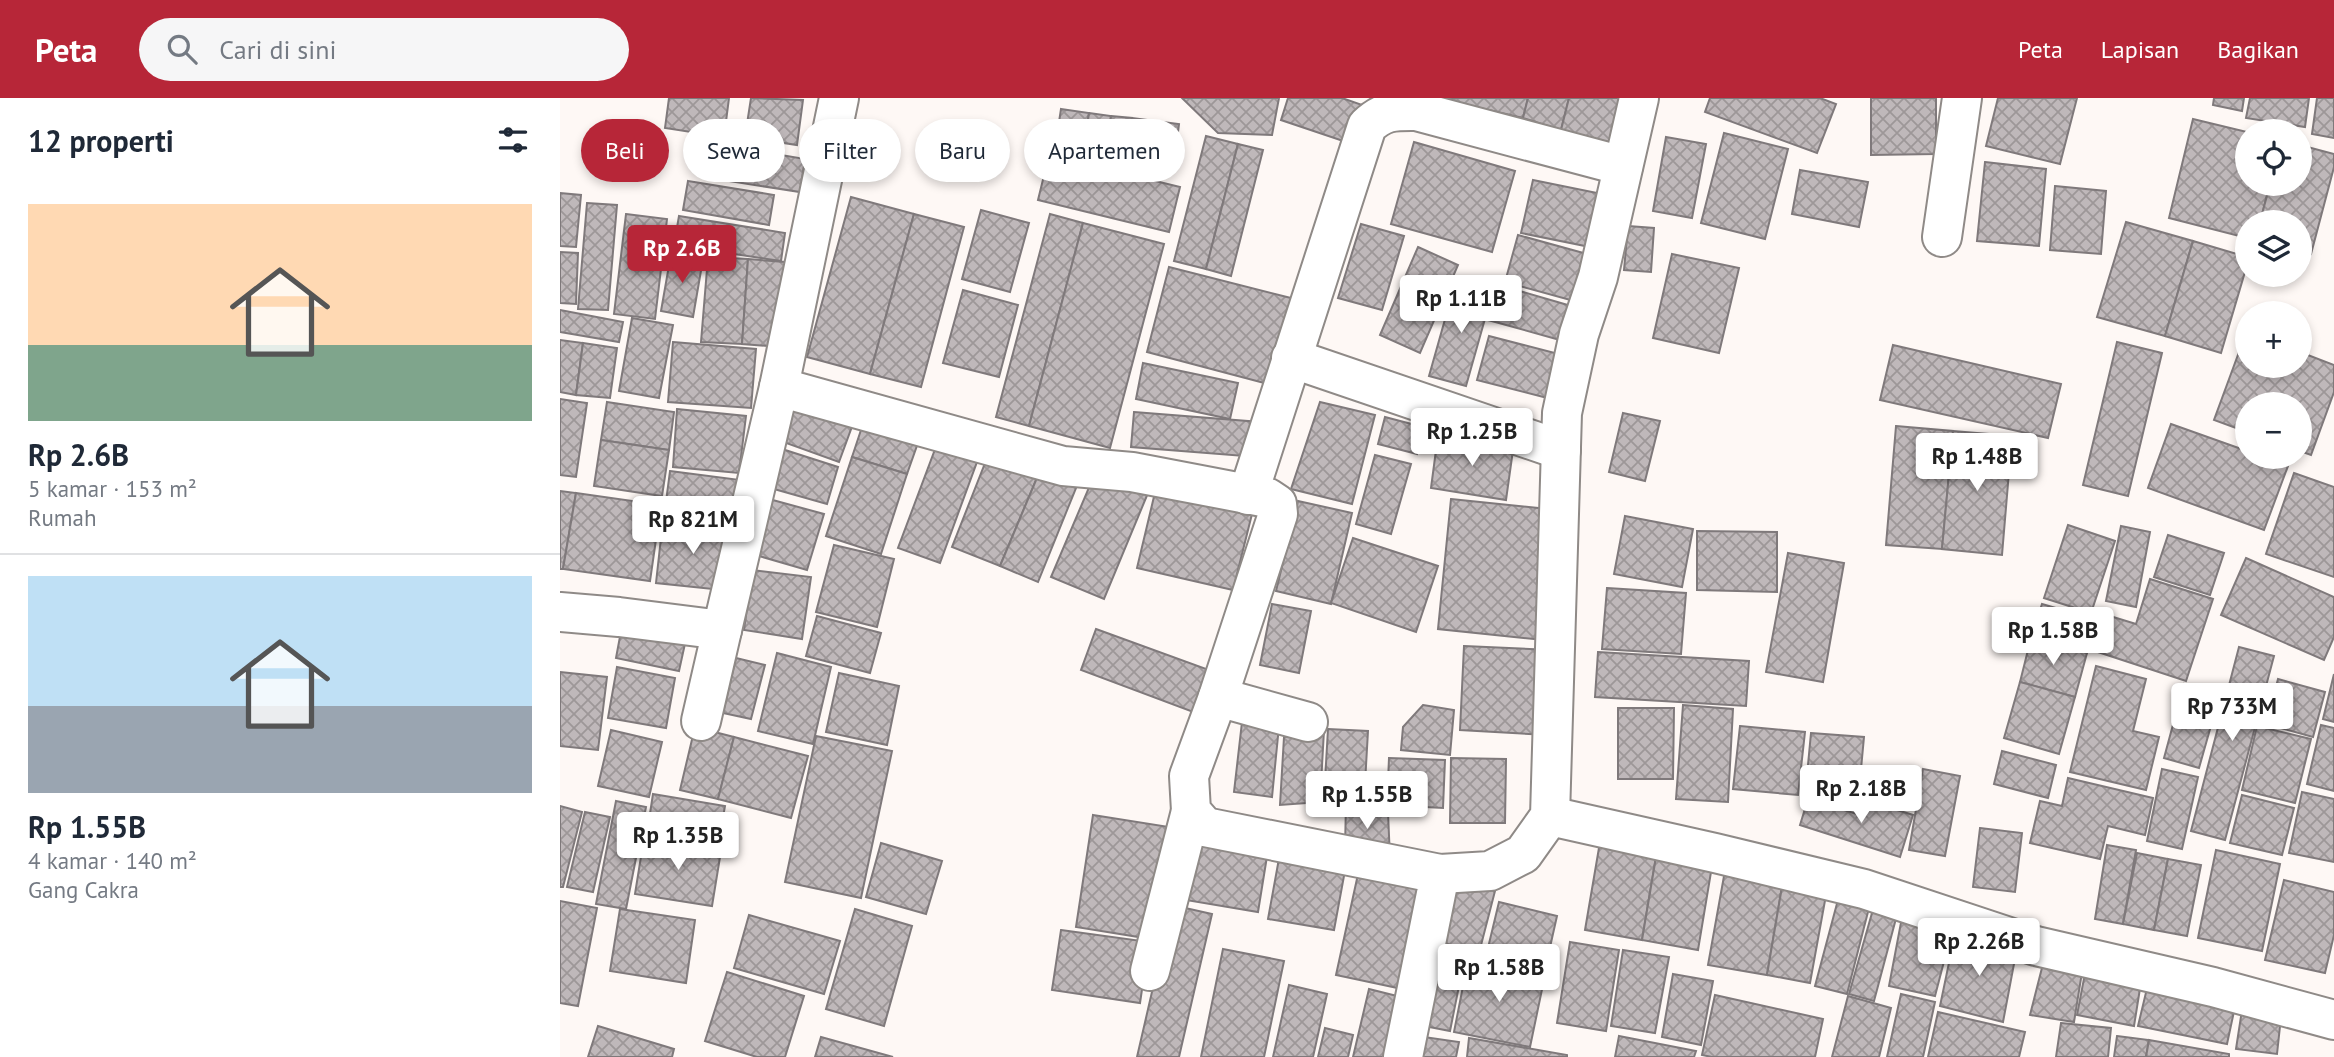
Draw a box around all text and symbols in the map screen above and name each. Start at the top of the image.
search box [139,18,629,81]
text: Peta [35,28,97,71]
icon: search [163,30,201,68]
text: Cari di sini [219,33,336,66]
text: Peta [2018,34,2063,65]
text: Lapisan [2101,34,2179,65]
text: Bagikan [2217,34,2299,65]
chip: Beli [581,119,669,182]
chip: Sewa [683,119,785,182]
chip: Filter [799,119,901,182]
chip: Baru [915,119,1010,182]
chip: Apartemen [1024,119,1185,182]
map controls [2235,119,2312,469]
button: locate [2235,119,2312,196]
text: 12 properti [28,121,174,160]
icon: filters [494,121,532,159]
button: layers [2235,210,2312,287]
pin: Rp 2.6B [617,226,747,285]
text: Rp 2.6B [643,233,721,262]
icon: home [217,249,343,375]
pin: Rp 1.11B [1389,275,1533,335]
text: Rp 1.11B [1416,283,1506,312]
button: + [2235,301,2312,378]
button: − [2235,392,2312,469]
pin: Rp 1.25B [1400,408,1544,468]
text: Rp 1.25B [1427,416,1517,445]
pin: Rp 1.48B [1905,434,2049,493]
text: Rp 2.6B [28,435,129,474]
text: Rp 1.48B [1932,441,2022,470]
text: 5 kamar · 153 m² [28,474,197,503]
pin: Rp 821M [628,496,758,556]
text: Rumah [28,503,97,532]
text: Rp 821M [648,504,738,533]
pin: Rp 1.58B [1981,608,2125,667]
text: Rp 1.58B [2008,615,2098,644]
icon: home [217,621,343,747]
pin: Rp 733M [2167,684,2297,743]
text: Rp 733M [2187,691,2277,720]
pin: Rp 2.18B [1789,766,1933,825]
pin: Rp 1.55B [1295,772,1439,831]
text: Rp 2.18B [1816,773,1906,802]
text: Rp 1.55B [1322,779,1412,808]
text: Rp 1.55B [28,807,146,846]
pin: Rp 1.35B [606,812,750,872]
text: Rp 1.35B [633,820,723,849]
text: 4 kamar · 140 m² [28,846,197,875]
text: Gang Cakra [28,875,139,904]
pin: Rp 2.26B [1907,918,2051,978]
text: Rp 2.26B [1934,926,2024,955]
pin: Rp 1.58B [1427,944,1571,1004]
text: Rp 1.58B [1454,952,1544,981]

